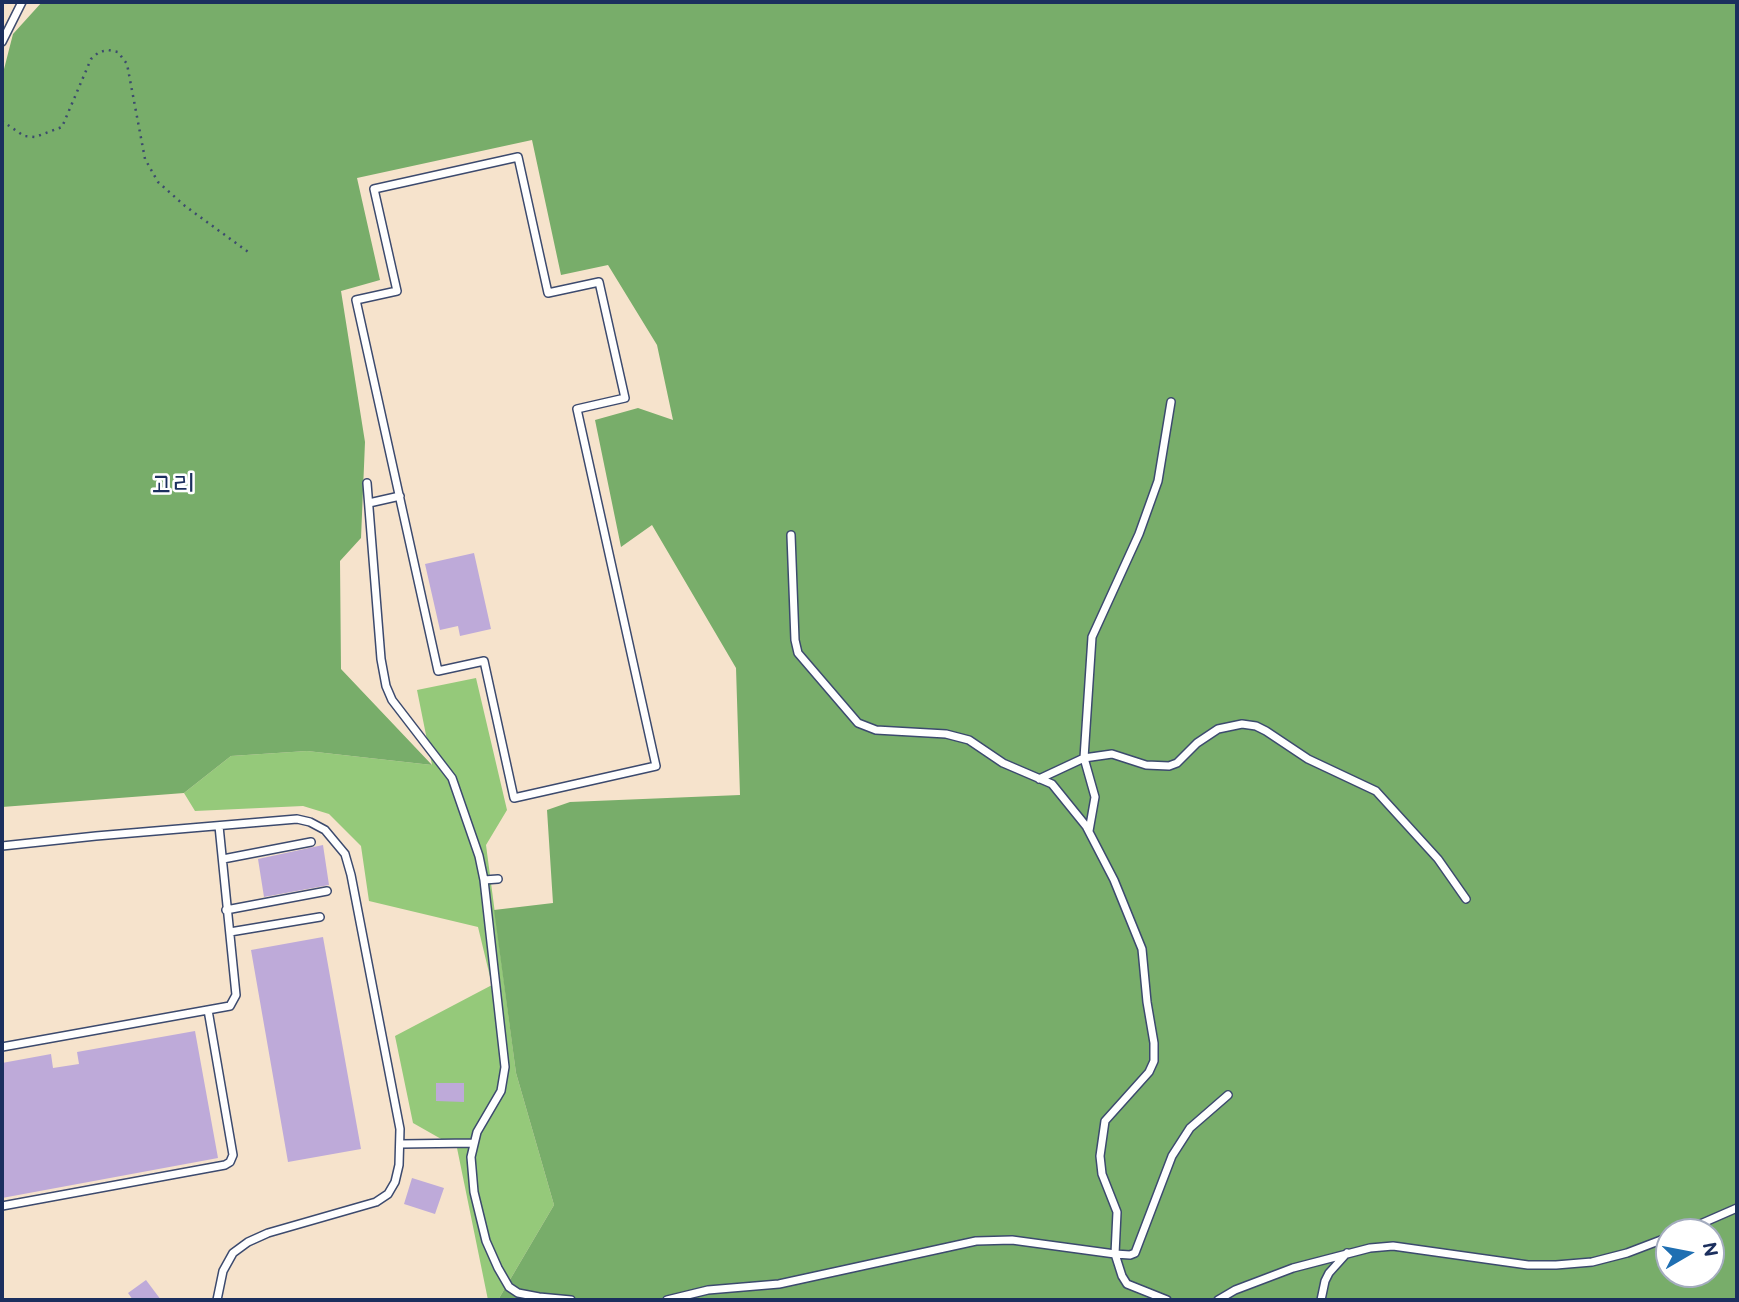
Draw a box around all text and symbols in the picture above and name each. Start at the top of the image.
district label: 고리 [150,469,196,503]
north arrow [1655,1218,1725,1288]
text: N [1697,1241,1722,1259]

